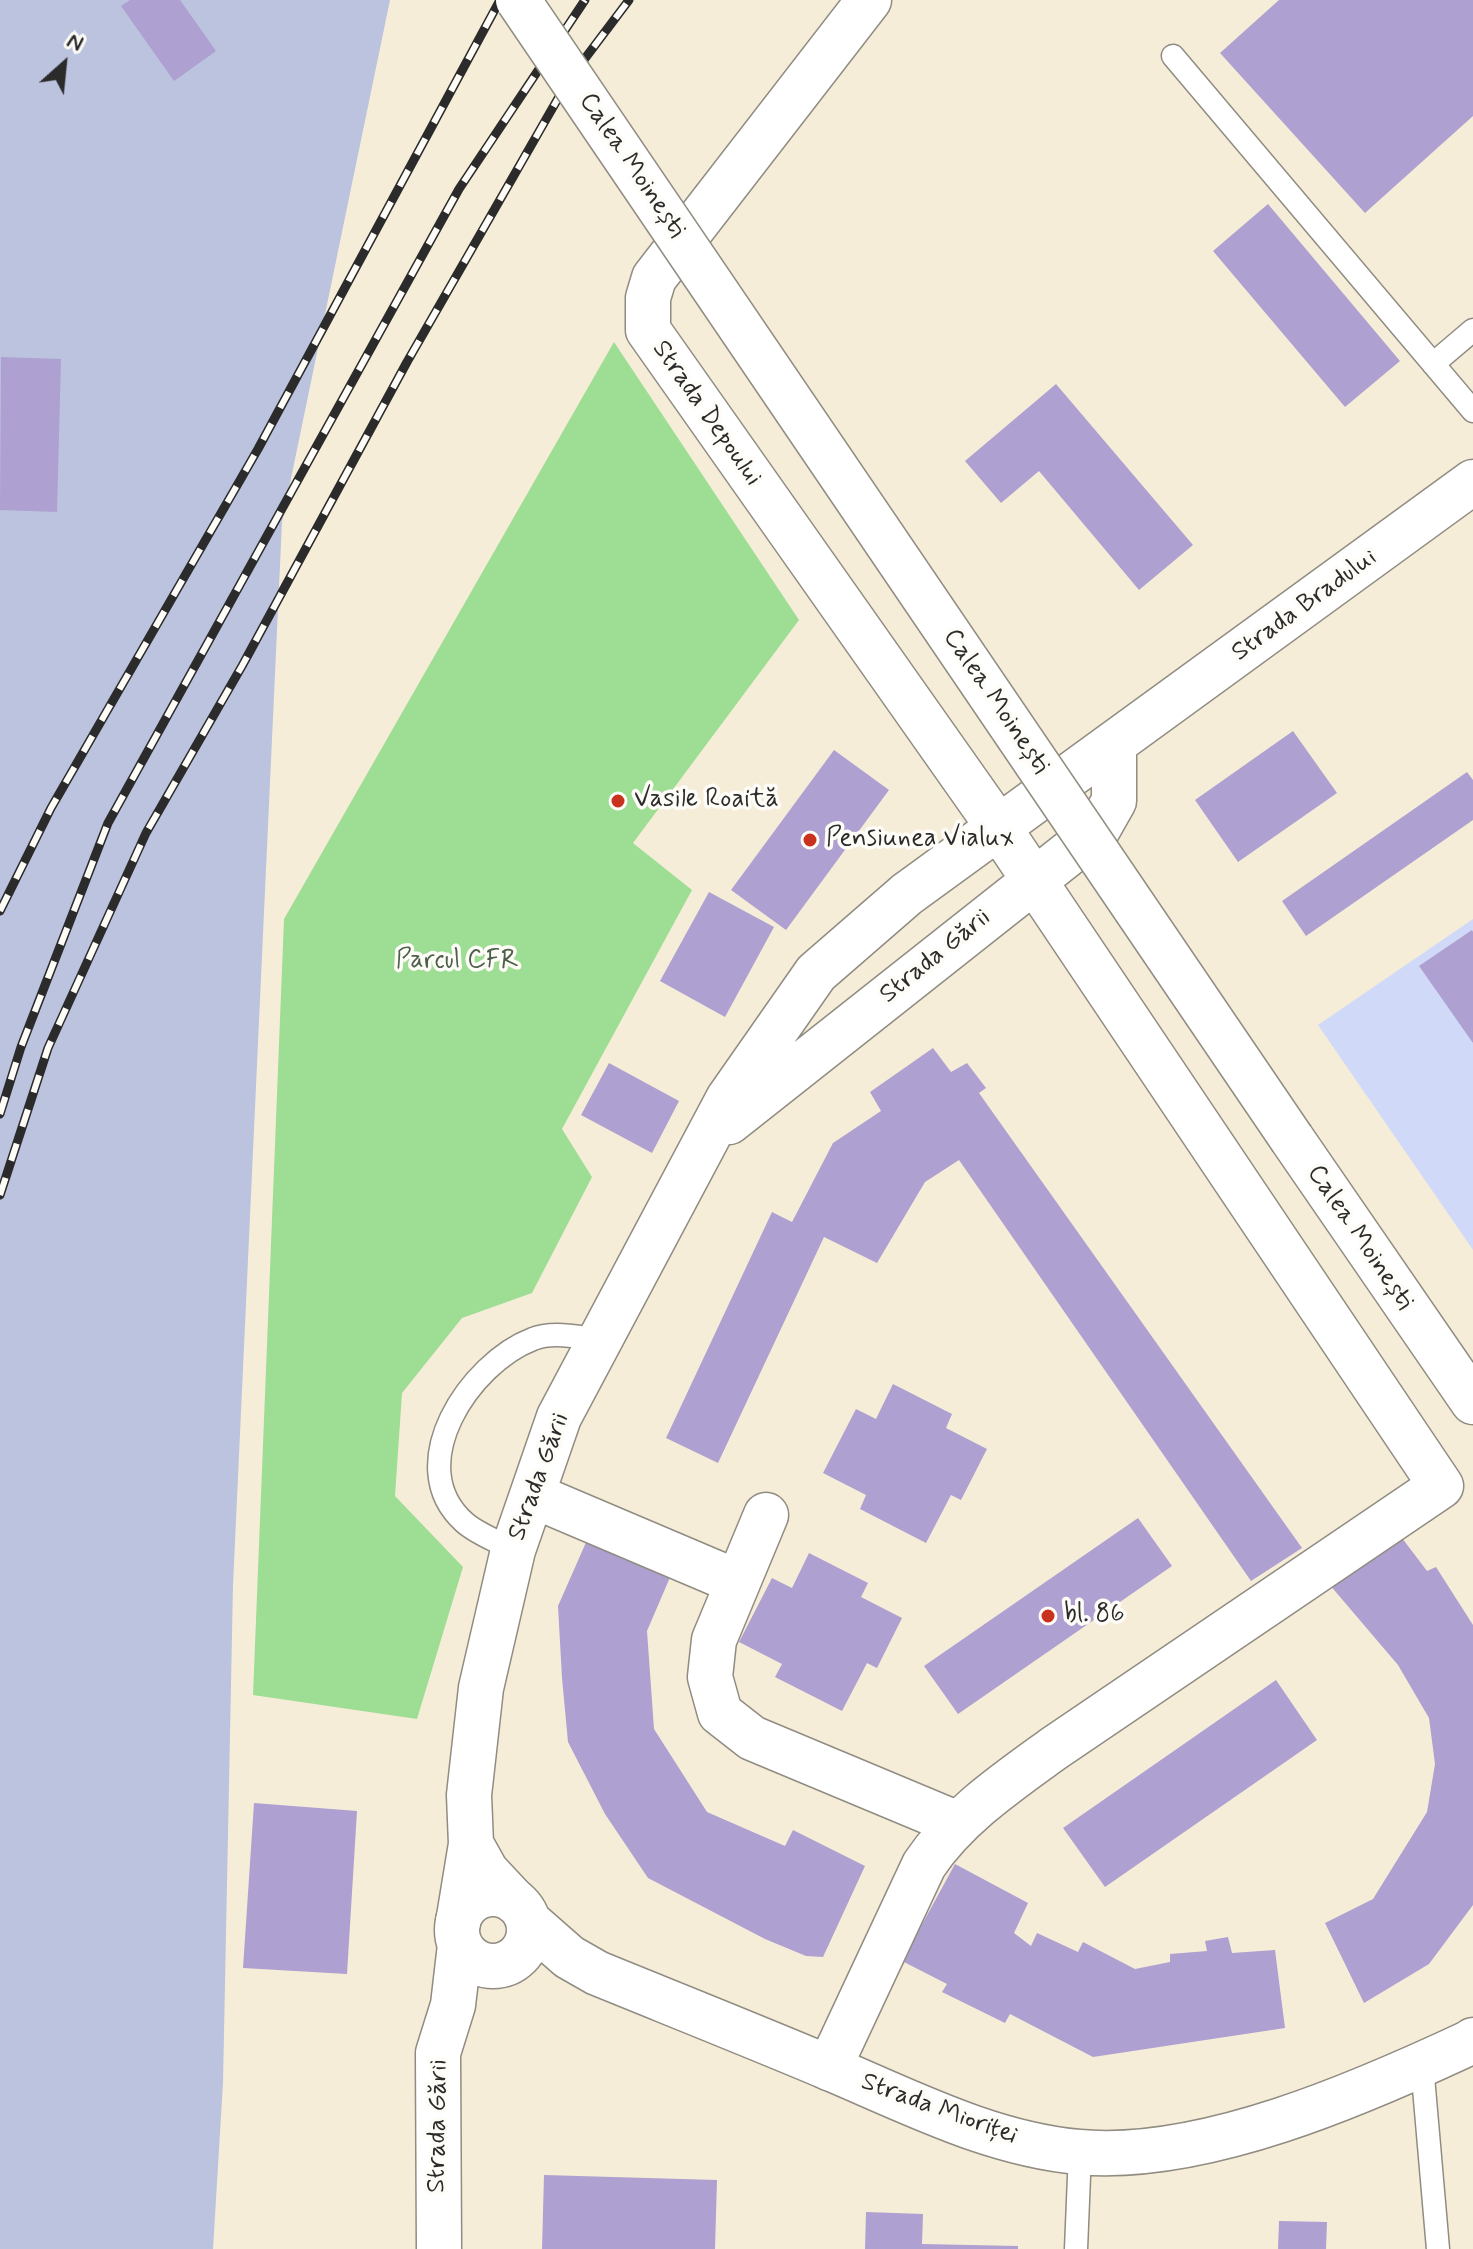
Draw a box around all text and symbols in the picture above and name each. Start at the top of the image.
north arrow [24,24,104,104]
text: N [62,27,88,58]
street label: Calea Moinești [571,87,691,245]
street label: Strada Depoului [644,335,768,493]
street label: Strada Bradului [1226,543,1384,669]
street label: Calea Moinești [935,623,1055,781]
place label: Vasile Roaită [634,785,779,817]
marker: Vasile Roaită [609,792,627,810]
place label: Pensiunea Vialux [826,824,1014,856]
marker: Pensiunea Vialux [801,831,819,849]
street label: Strada Gării [874,903,998,1011]
park label: Parcul CFR [396,946,518,978]
street label: Calea Moinești [1299,1159,1419,1317]
street label: Strada Gării [502,1409,578,1545]
place label: bl. 86 [1064,1600,1125,1632]
marker: bl. 86 [1039,1607,1057,1625]
street label: Strada Gării [422,2059,456,2193]
street label: Strada Mioriței [857,2067,1021,2153]

